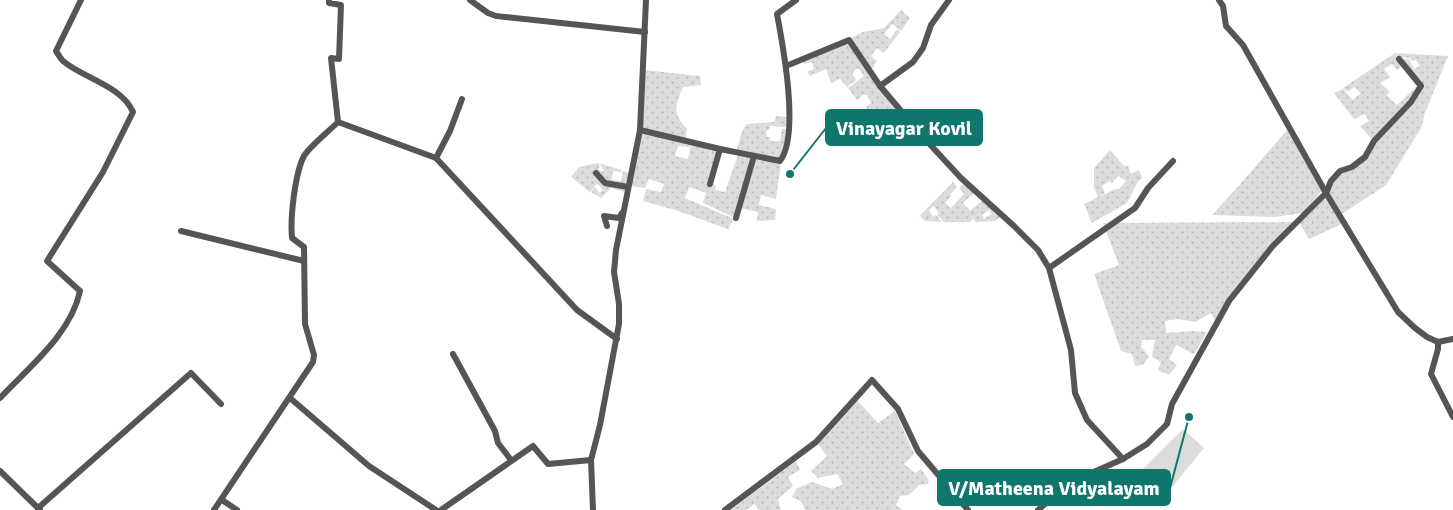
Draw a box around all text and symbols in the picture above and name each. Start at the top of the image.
callout: Vinayagar Kovil [826,110,982,145]
text: Vinayagar Kovil [836,116,972,141]
callout: V/Matheena Vidyalayam [938,470,1170,505]
text: V/Matheena Vidyalayam [948,476,1160,501]

